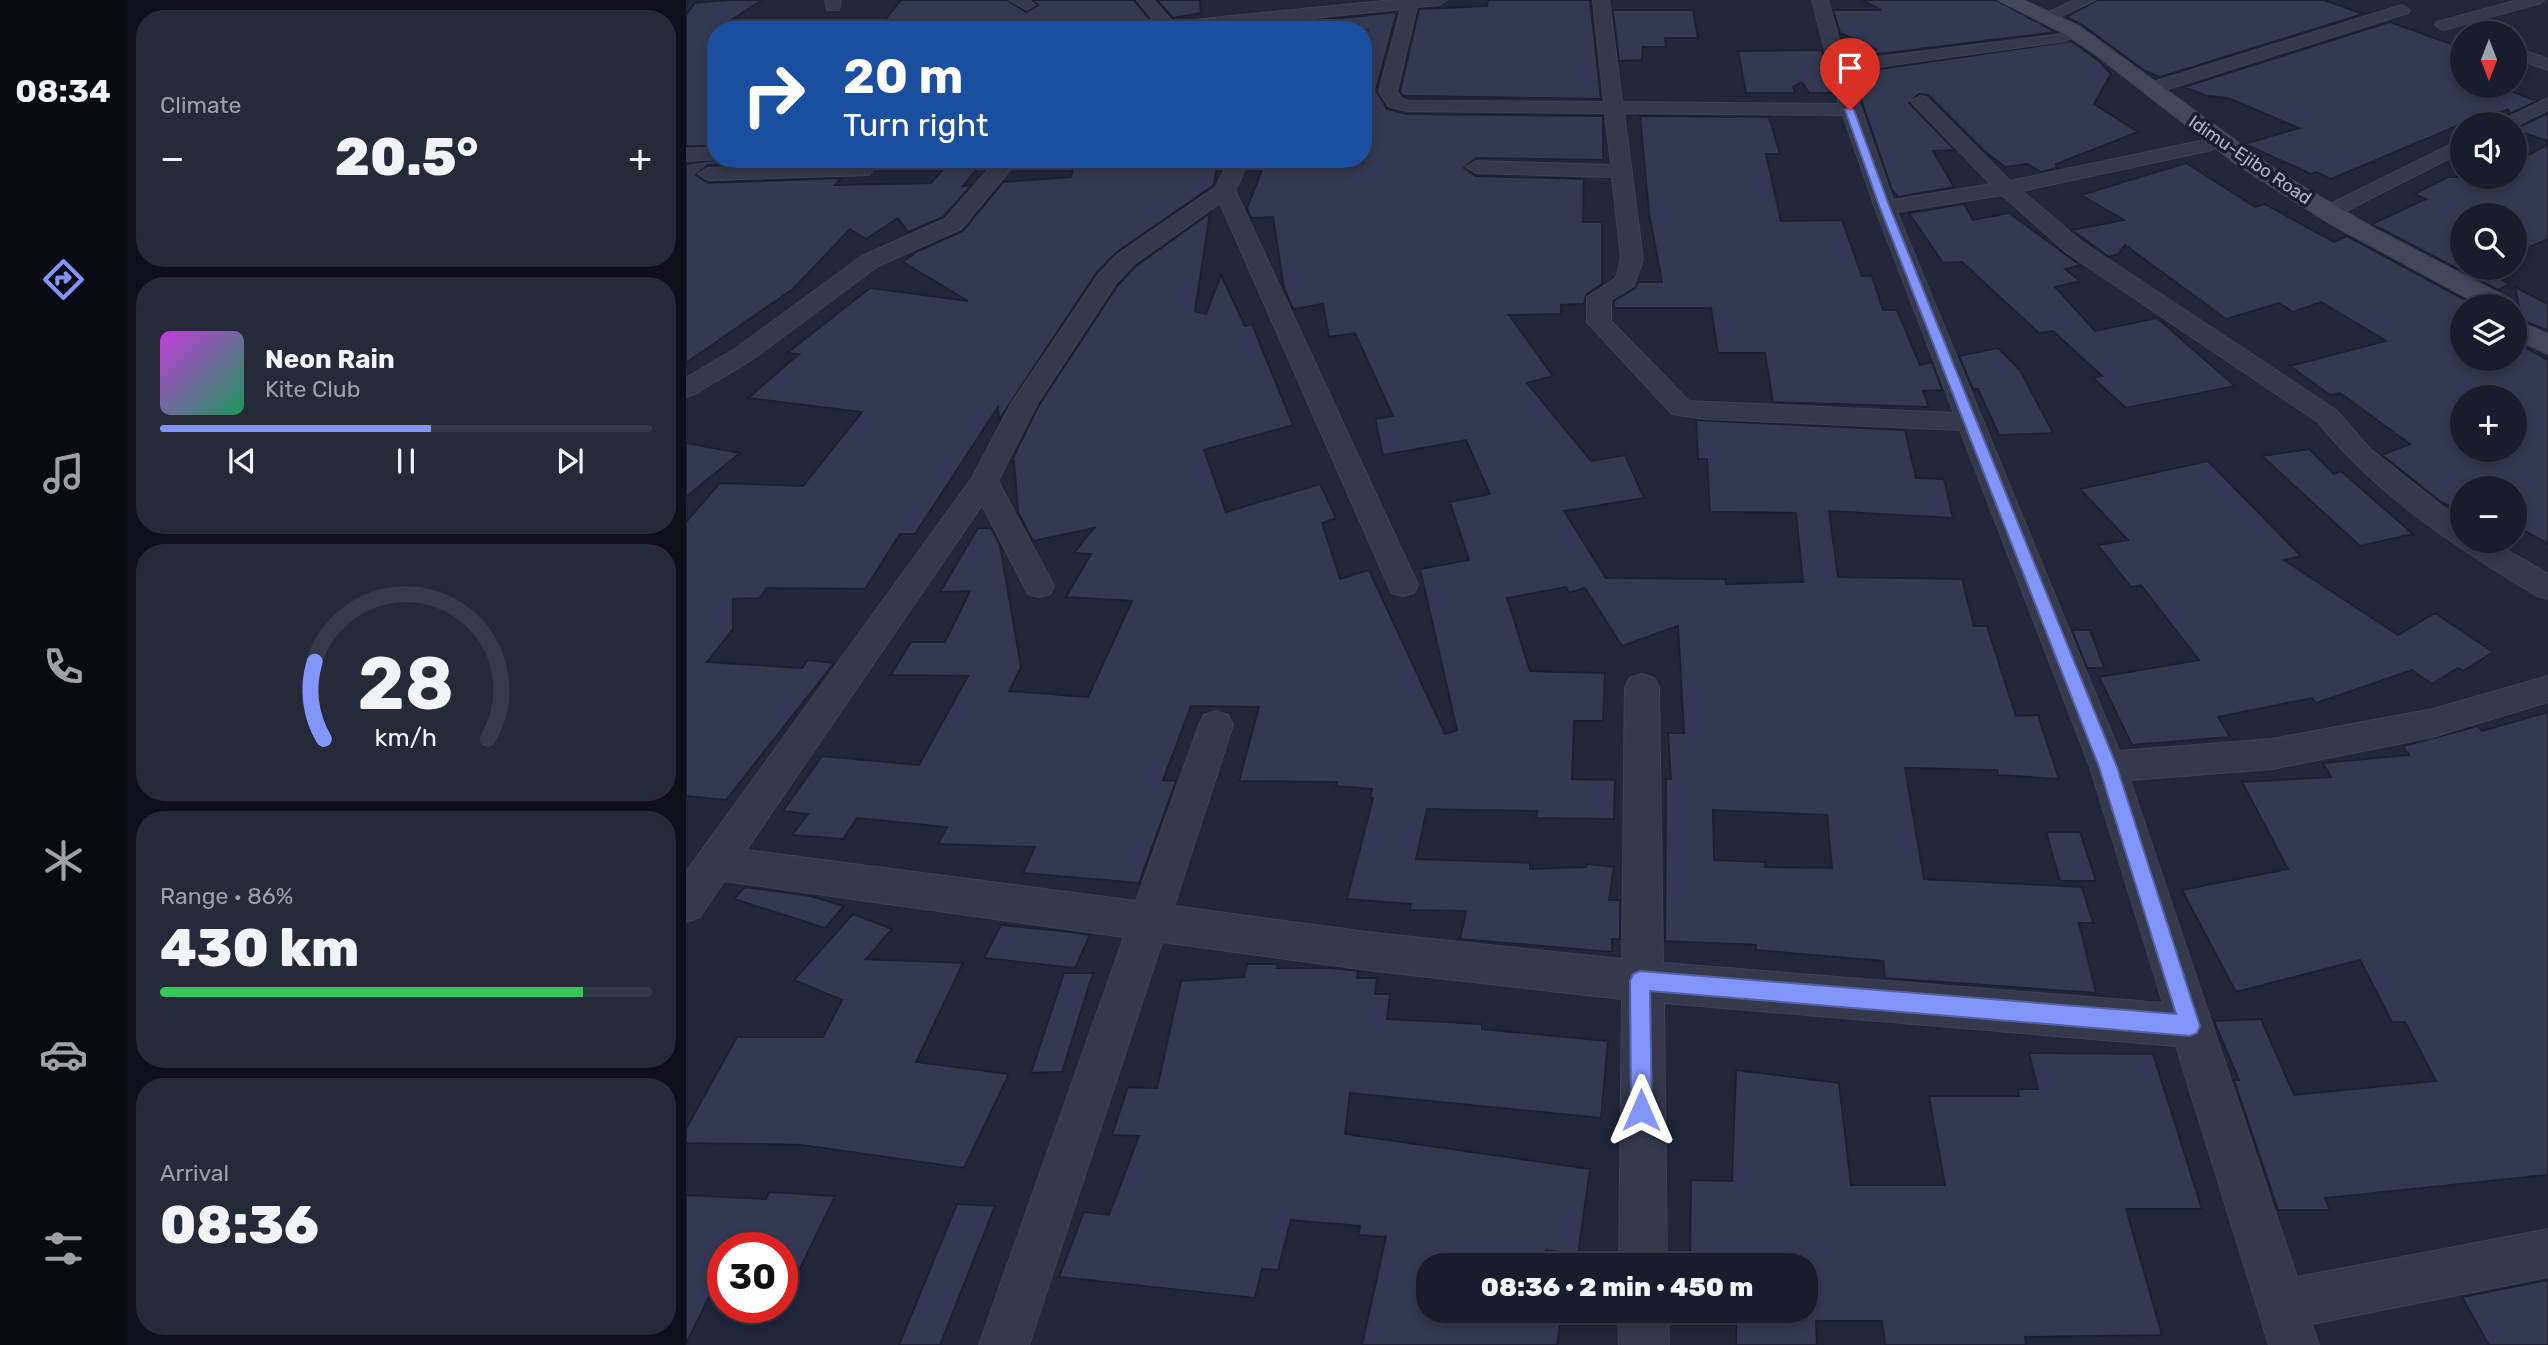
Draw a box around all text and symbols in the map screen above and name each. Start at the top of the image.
north arrow [2450,21,2527,98]
map controls [2450,21,2527,553]
pin [1820,38,1880,110]
text: 20 m [843,47,964,105]
icon: right [728,49,819,140]
icon: arrive [1831,49,1869,87]
text: 08:34 [15,72,111,110]
text: Climate [160,91,241,119]
text: Turn right [843,106,988,144]
street label: Idimu-Ejibo Road [2184,111,2316,209]
button: sound [2450,112,2527,189]
text: 20.5° [335,126,478,188]
text: − [160,135,185,181]
text: + [628,135,652,181]
button: search [2450,203,2527,280]
icon: directions [39,255,88,304]
button: layers [2450,294,2527,371]
text: Neon Rain [265,344,395,375]
text: Kite Club [265,375,360,403]
button: + [2450,385,2527,462]
icon: previous [223,442,261,480]
icon: pause [387,442,425,480]
icon: next [551,442,589,480]
icon: music [39,449,88,498]
button: − [2450,476,2527,553]
text: 28 [358,641,454,727]
icon: phone [39,642,88,691]
text: km/h [375,722,437,751]
icon: climate [39,836,88,885]
text: Range · 86% [160,882,293,910]
text: 430 km [160,917,359,979]
icon: car [39,1030,88,1079]
position arrow [1604,1073,1678,1147]
text: Arrival [160,1159,229,1187]
text: 08:36 [160,1194,319,1256]
icon: filters [39,1224,88,1273]
speed limit sign: 30 [707,1232,798,1323]
text: 08:36 · 2 min · 450 m [1481,1272,1753,1303]

